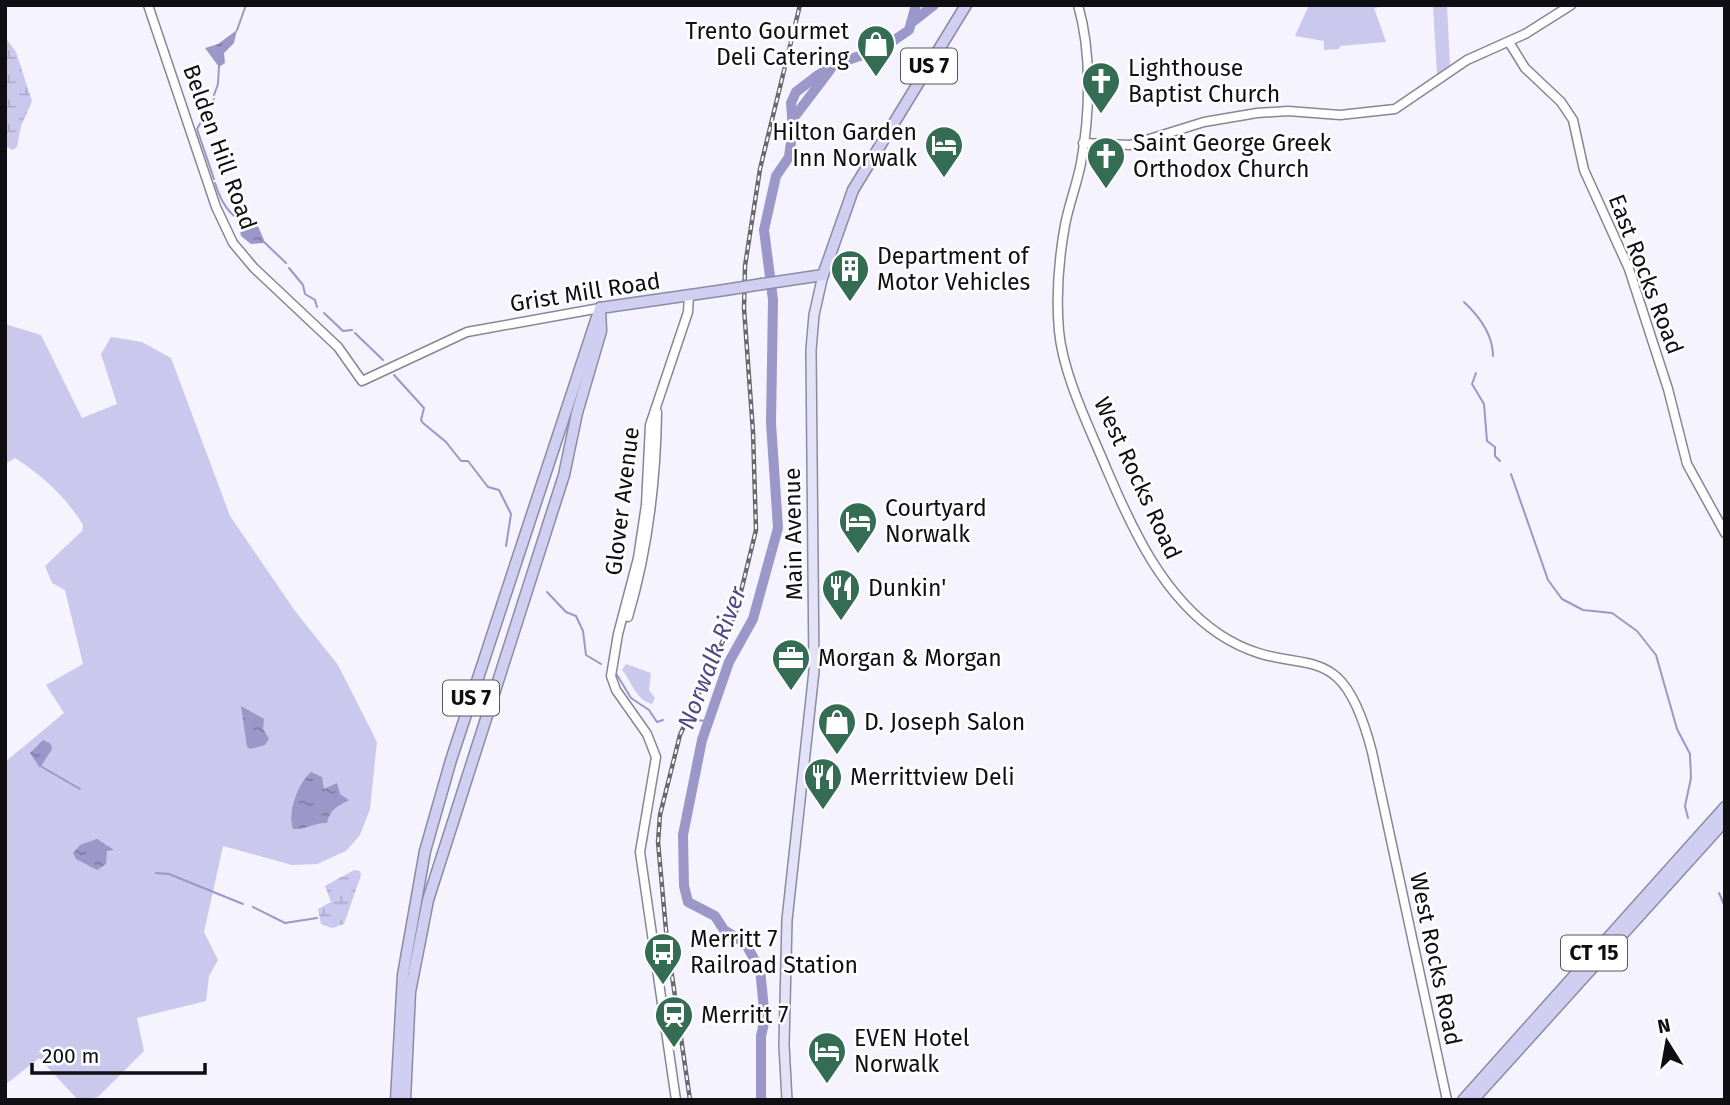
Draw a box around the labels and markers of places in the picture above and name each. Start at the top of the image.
place label: Trento Gourmet Deli Catering [685,17,850,71]
shop icon: Trento Gourmet Deli Catering [855,23,897,78]
place label: Lighthouse Baptist Church [1128,54,1280,108]
church icon: Lighthouse Baptist Church [1080,60,1122,115]
place label: Hilton Garden Inn Norwalk [772,118,917,172]
hotel icon: Hilton Garden Inn Norwalk [923,124,965,179]
place label: Saint George Greek Orthodox Church [1133,129,1331,183]
church icon: Saint George Greek Orthodox Church [1085,135,1127,190]
place label: Department of Motor Vehicles [877,242,1031,296]
building icon: Department of Motor Vehicles [829,248,871,303]
place label: Courtyard Norwalk [885,494,987,548]
hotel icon: Courtyard Norwalk [837,500,879,555]
restaurant icon: Dunkin' [820,567,862,622]
place label: Dunkin' [868,574,946,602]
office icon: Morgan & Morgan [770,637,812,692]
place label: Morgan & Morgan [818,644,1002,672]
shop icon: D. Joseph Salon [816,701,858,756]
place label: D. Joseph Salon [864,708,1025,736]
restaurant icon: Merrittview Deli [802,756,844,811]
place label: Merrittview Deli [850,763,1015,791]
place label: Merritt 7 Railroad Station [690,925,858,979]
bus stop icon: Merritt 7 Railroad Station [642,931,684,986]
station icon: Merritt 7 [653,994,695,1049]
place label: Merritt 7 [701,1001,789,1029]
place label: EVEN Hotel Norwalk [854,1024,970,1078]
hotel icon: EVEN Hotel Norwalk [806,1030,848,1085]

